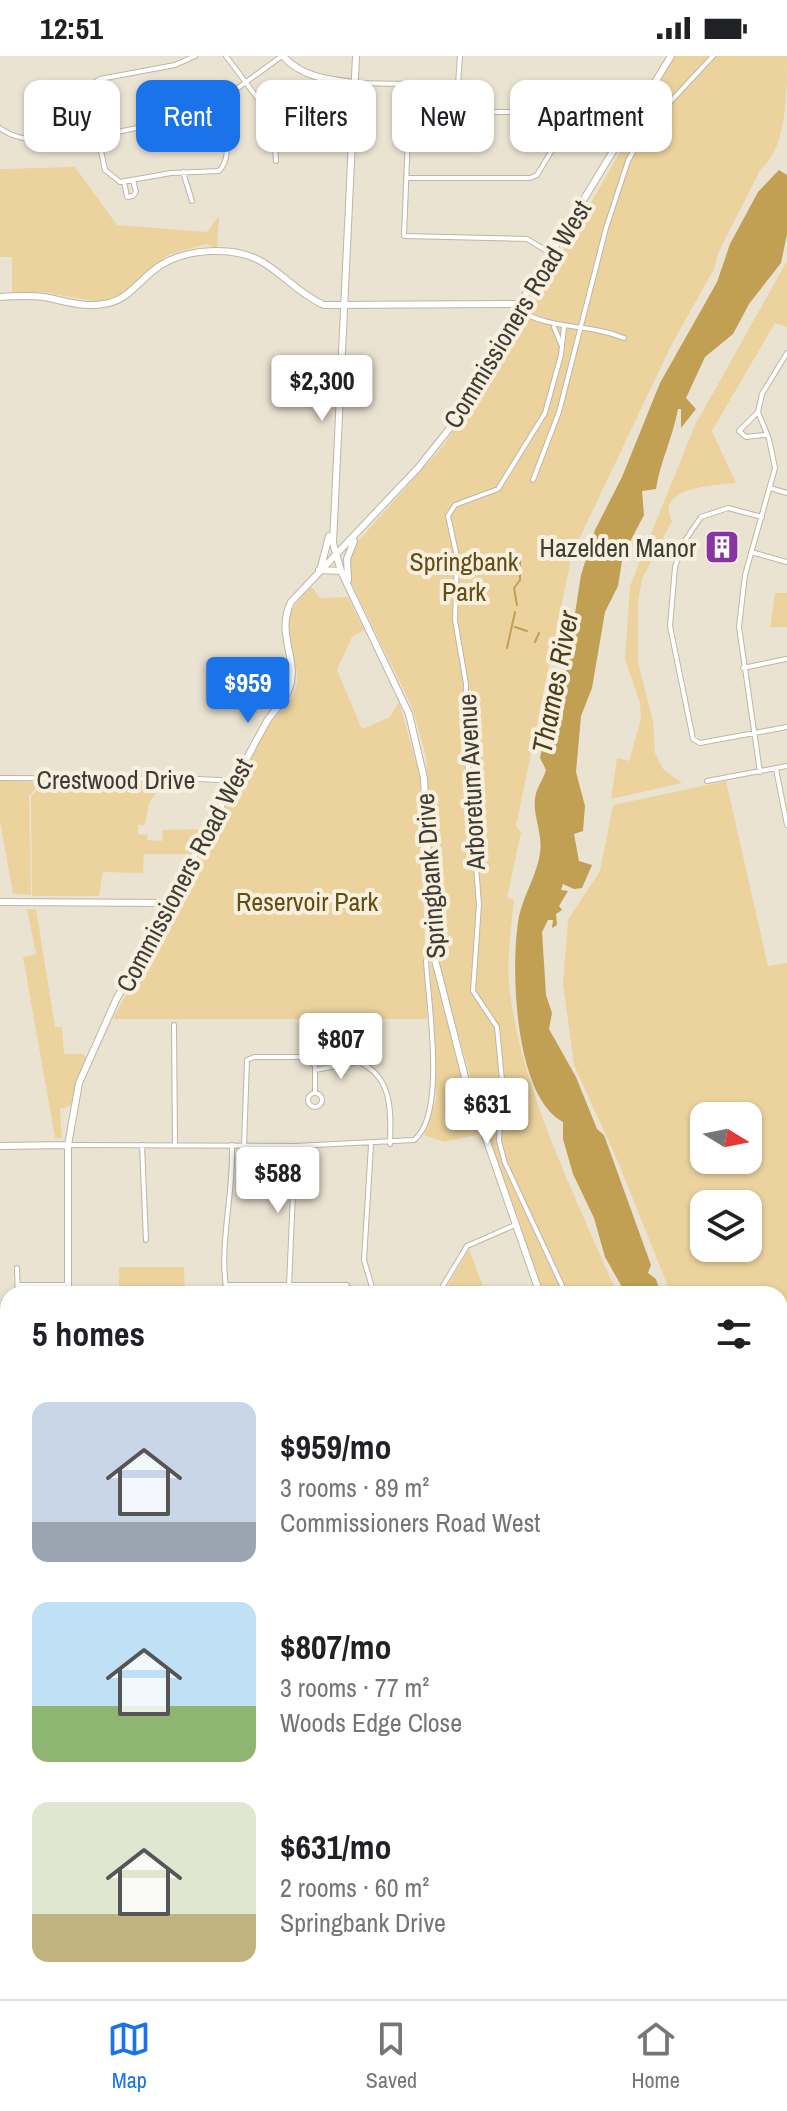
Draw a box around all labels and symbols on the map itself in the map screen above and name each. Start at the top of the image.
street label: Commissioners Road West [435,193,599,435]
pin: $2,300 [257,355,387,423]
building icon: Hazelden Manor [703,528,741,566]
place label: Hazelden Manor [540,530,696,565]
park label: Springbank Park [409,544,519,609]
water label: Thames River [523,606,588,756]
pin: $959 [201,657,295,725]
street label: Arboretum Avenue [449,693,493,872]
street label: Commissioners Road West [107,752,261,998]
street label: Crestwood Drive [37,762,195,797]
street label: Springbank Drive [407,792,453,960]
park label: Reservoir Park [236,884,378,919]
pin: $807 [294,1013,388,1081]
pin: $631 [440,1078,534,1146]
north arrow [690,1102,762,1174]
pin: $588 [231,1147,325,1215]

